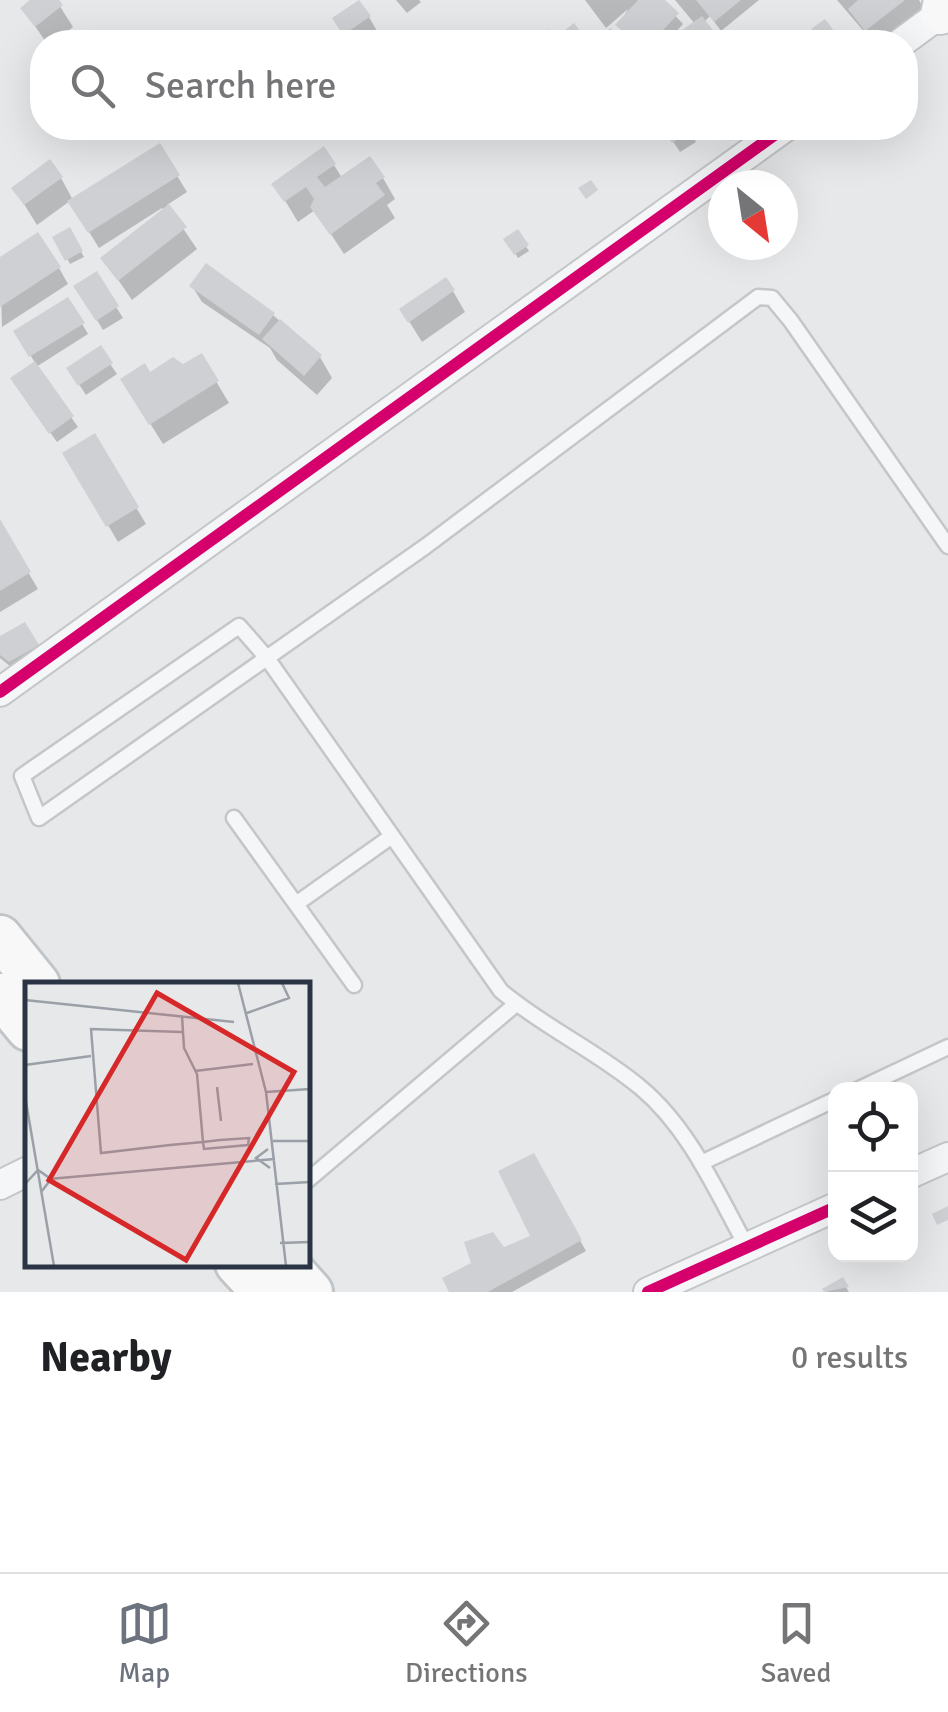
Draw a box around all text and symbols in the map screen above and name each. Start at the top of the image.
search box [30,30,918,140]
icon: search [65,58,120,113]
text: Search here [145,62,337,109]
north arrow [708,170,798,260]
inset map [25,982,310,1267]
map controls [828,1082,918,1262]
button: locate [828,1082,918,1172]
button: layers [828,1172,918,1262]
text: Nearby [40,1332,172,1383]
text: 0 results [791,1338,908,1377]
tab: Map [117,1596,172,1690]
tab: Directions [405,1596,527,1690]
tab: Saved [761,1596,831,1690]

